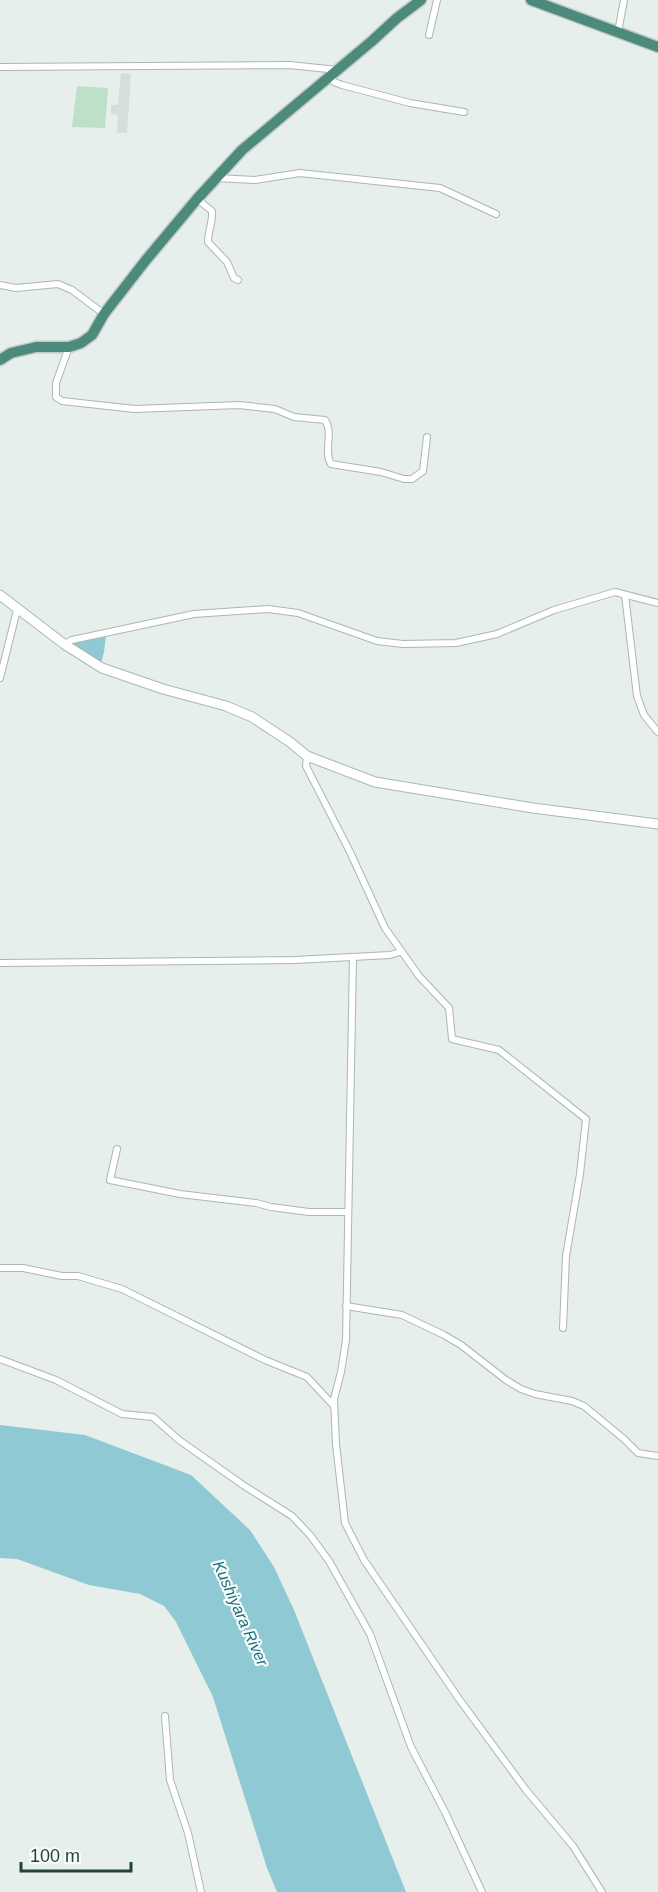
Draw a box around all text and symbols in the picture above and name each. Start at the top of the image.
water label: Kushiyara River [210,1558,272,1669]
scale bar [21,1835,130,1873]
text: 100 m [30,1846,80,1866]

